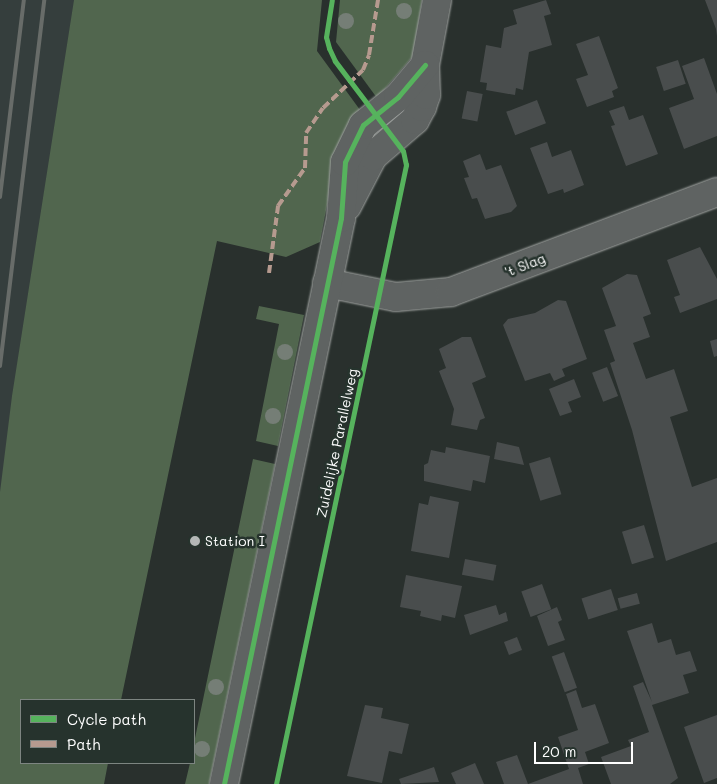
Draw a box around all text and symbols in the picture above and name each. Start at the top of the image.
street label: 't Slag [502,250,548,280]
street label: Zuidelijke Parallelweg [313,367,361,519]
place label: Station I [205,533,265,549]
marker: Station I [189,535,201,547]
legend [20,699,195,764]
text: Cycle path [67,709,146,729]
scale bar [537,732,636,764]
text: Path [67,734,101,754]
text: 20 m [542,741,576,761]

